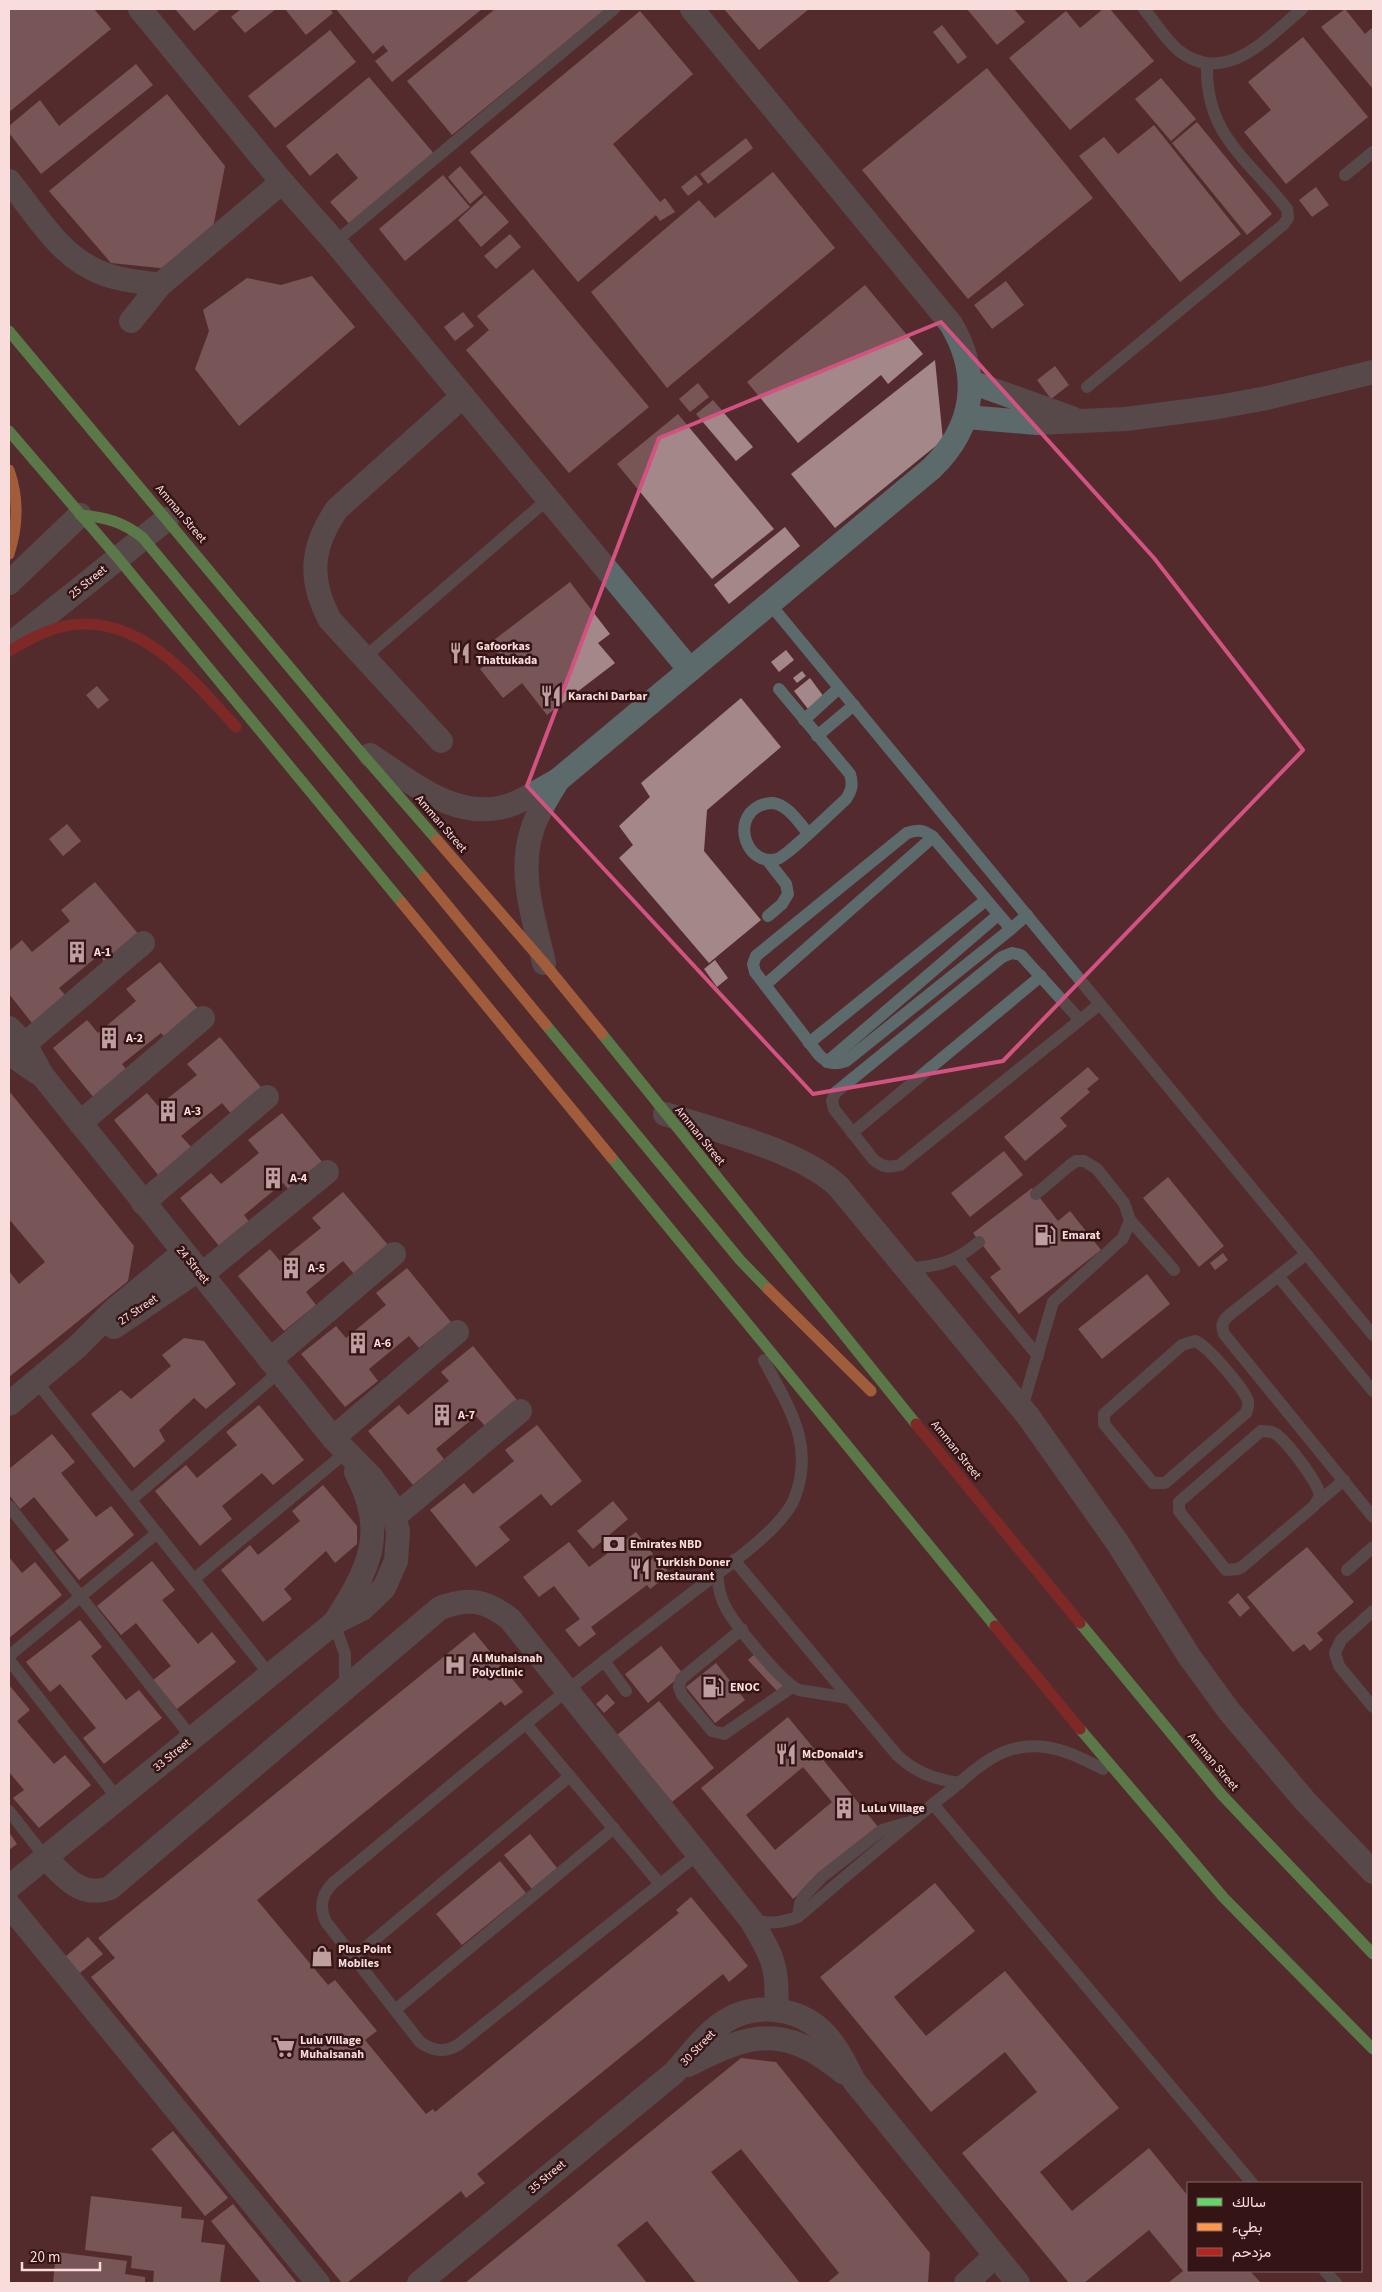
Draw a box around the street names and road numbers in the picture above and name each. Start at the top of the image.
street label: Amman Street [152,481,210,547]
street label: 25 Street [65,561,111,603]
street label: Amman Street [411,791,471,857]
street label: Amman Street [671,1103,729,1169]
street label: 24 Street [172,1242,214,1288]
street label: 27 Street [115,1291,161,1329]
street label: Amman Street [927,1417,985,1483]
street label: Amman Street [1184,1729,1242,1795]
street label: 33 Street [149,1734,195,1776]
street label: 30 Street [676,2026,720,2070]
street label: 35 Street [525,2156,569,2198]

